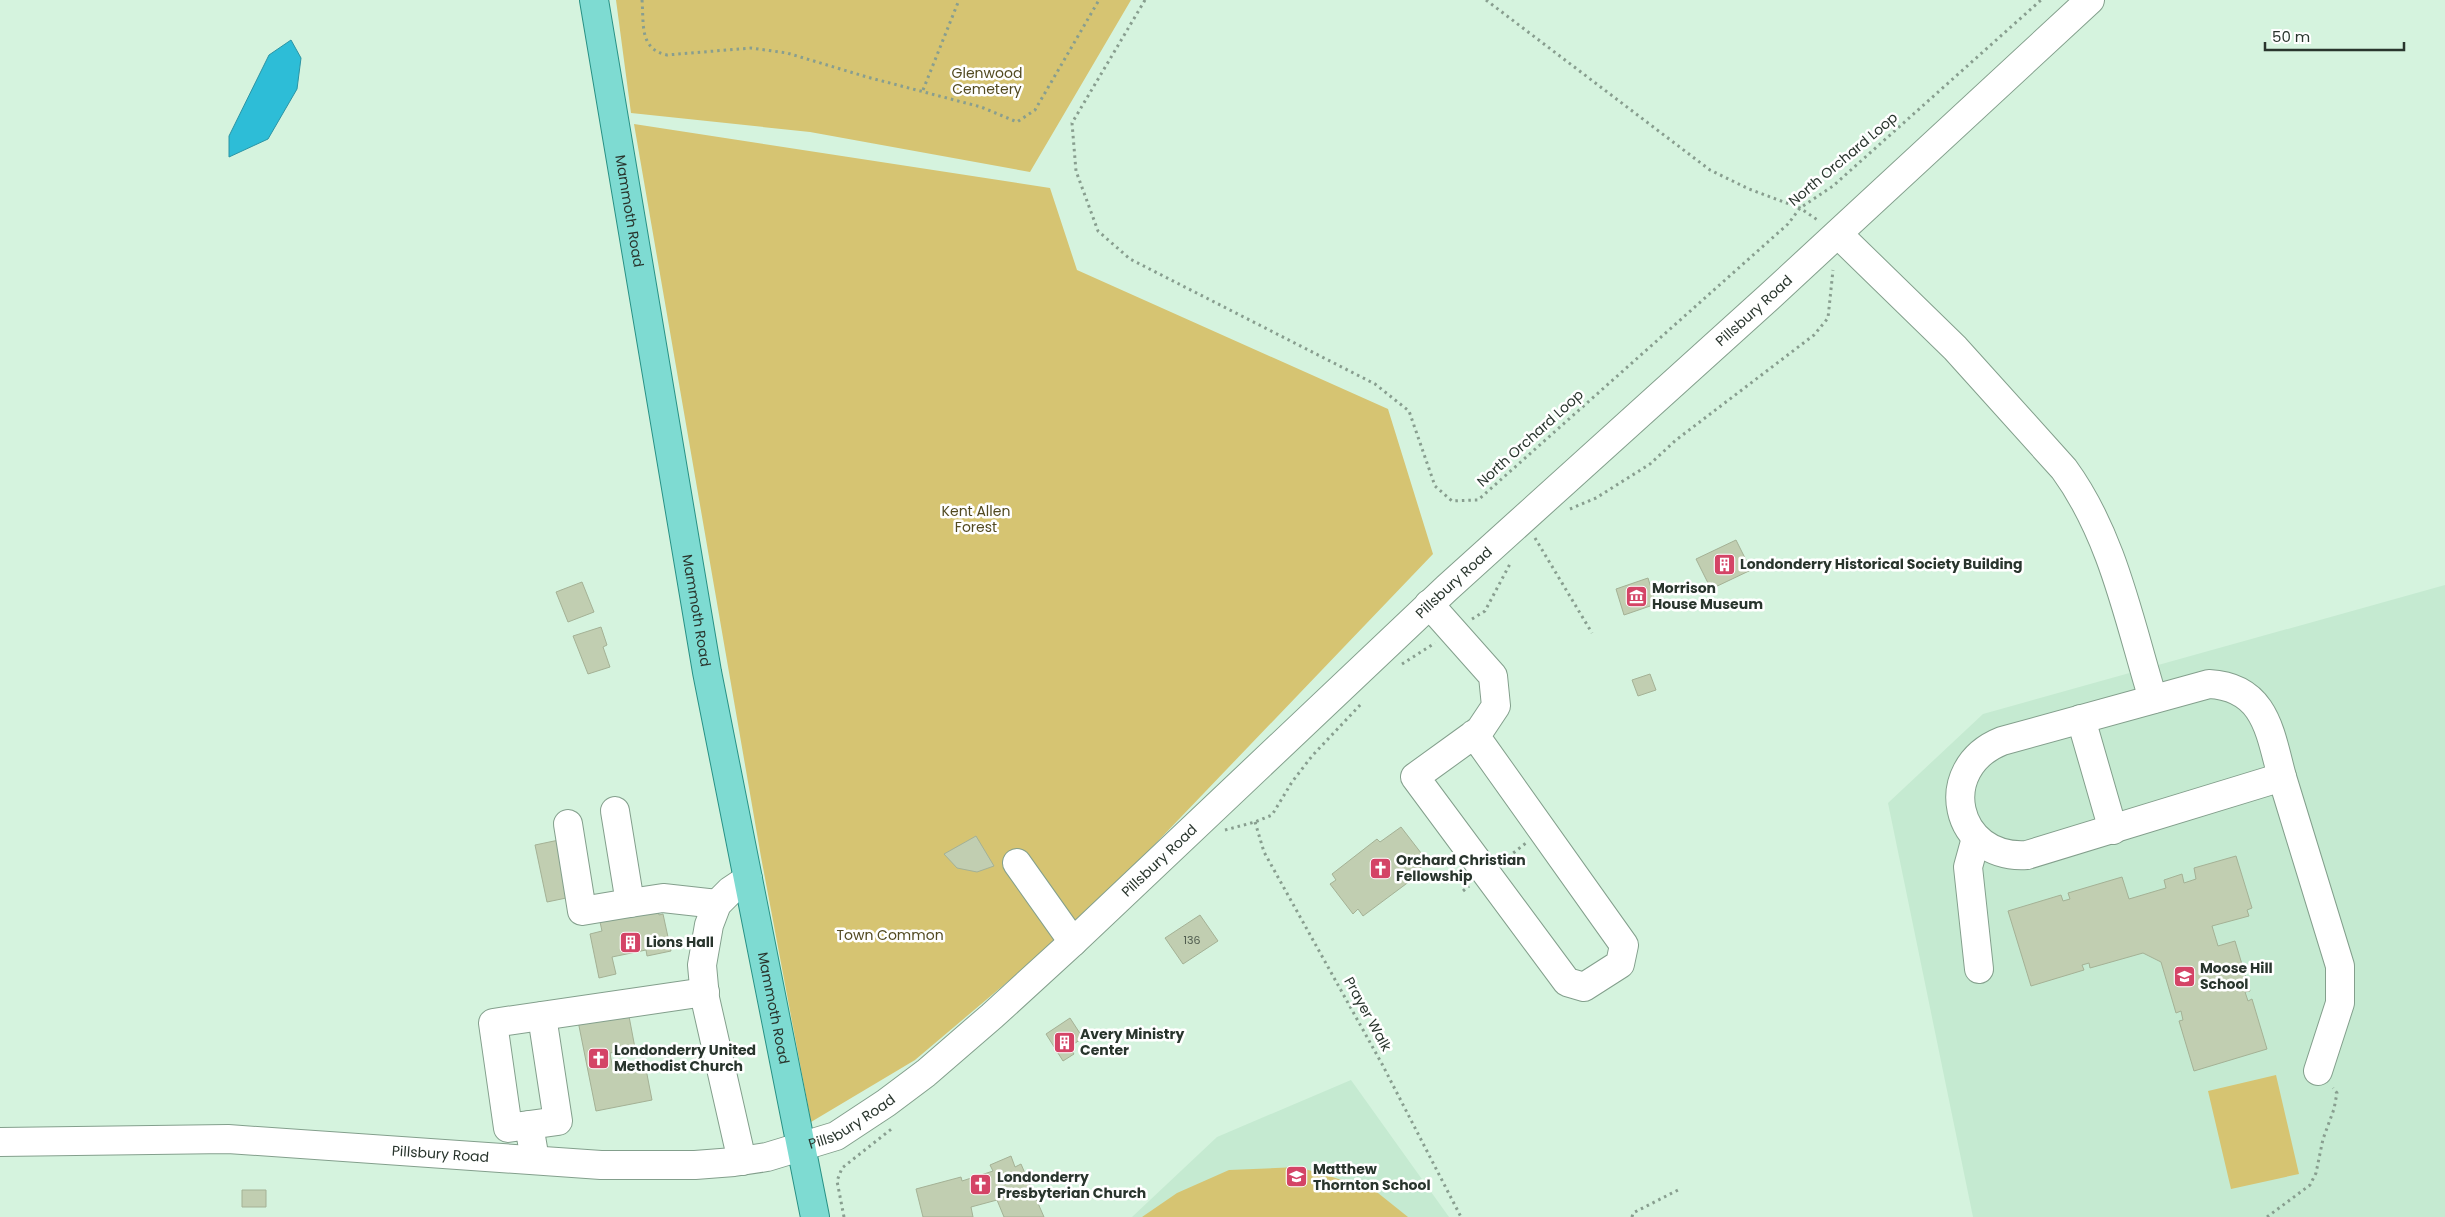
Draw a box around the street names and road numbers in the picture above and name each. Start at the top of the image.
street label: North Orchard Loop [1784,107,1902,211]
street label: Mammoth Road [610,153,649,269]
street label: Pillsbury Road [1711,270,1797,351]
street label: North Orchard Loop [1472,385,1588,491]
street label: Pillsbury Road [1411,542,1496,623]
street label: Mammoth Road [677,553,716,668]
street label: Pillsbury Road [1117,820,1201,901]
street label: Mammoth Road [753,950,794,1066]
street label: Prayer Walk [1339,973,1397,1055]
street label: Pillsbury Road [806,1089,899,1154]
street label: Pillsbury Road [391,1140,490,1167]

